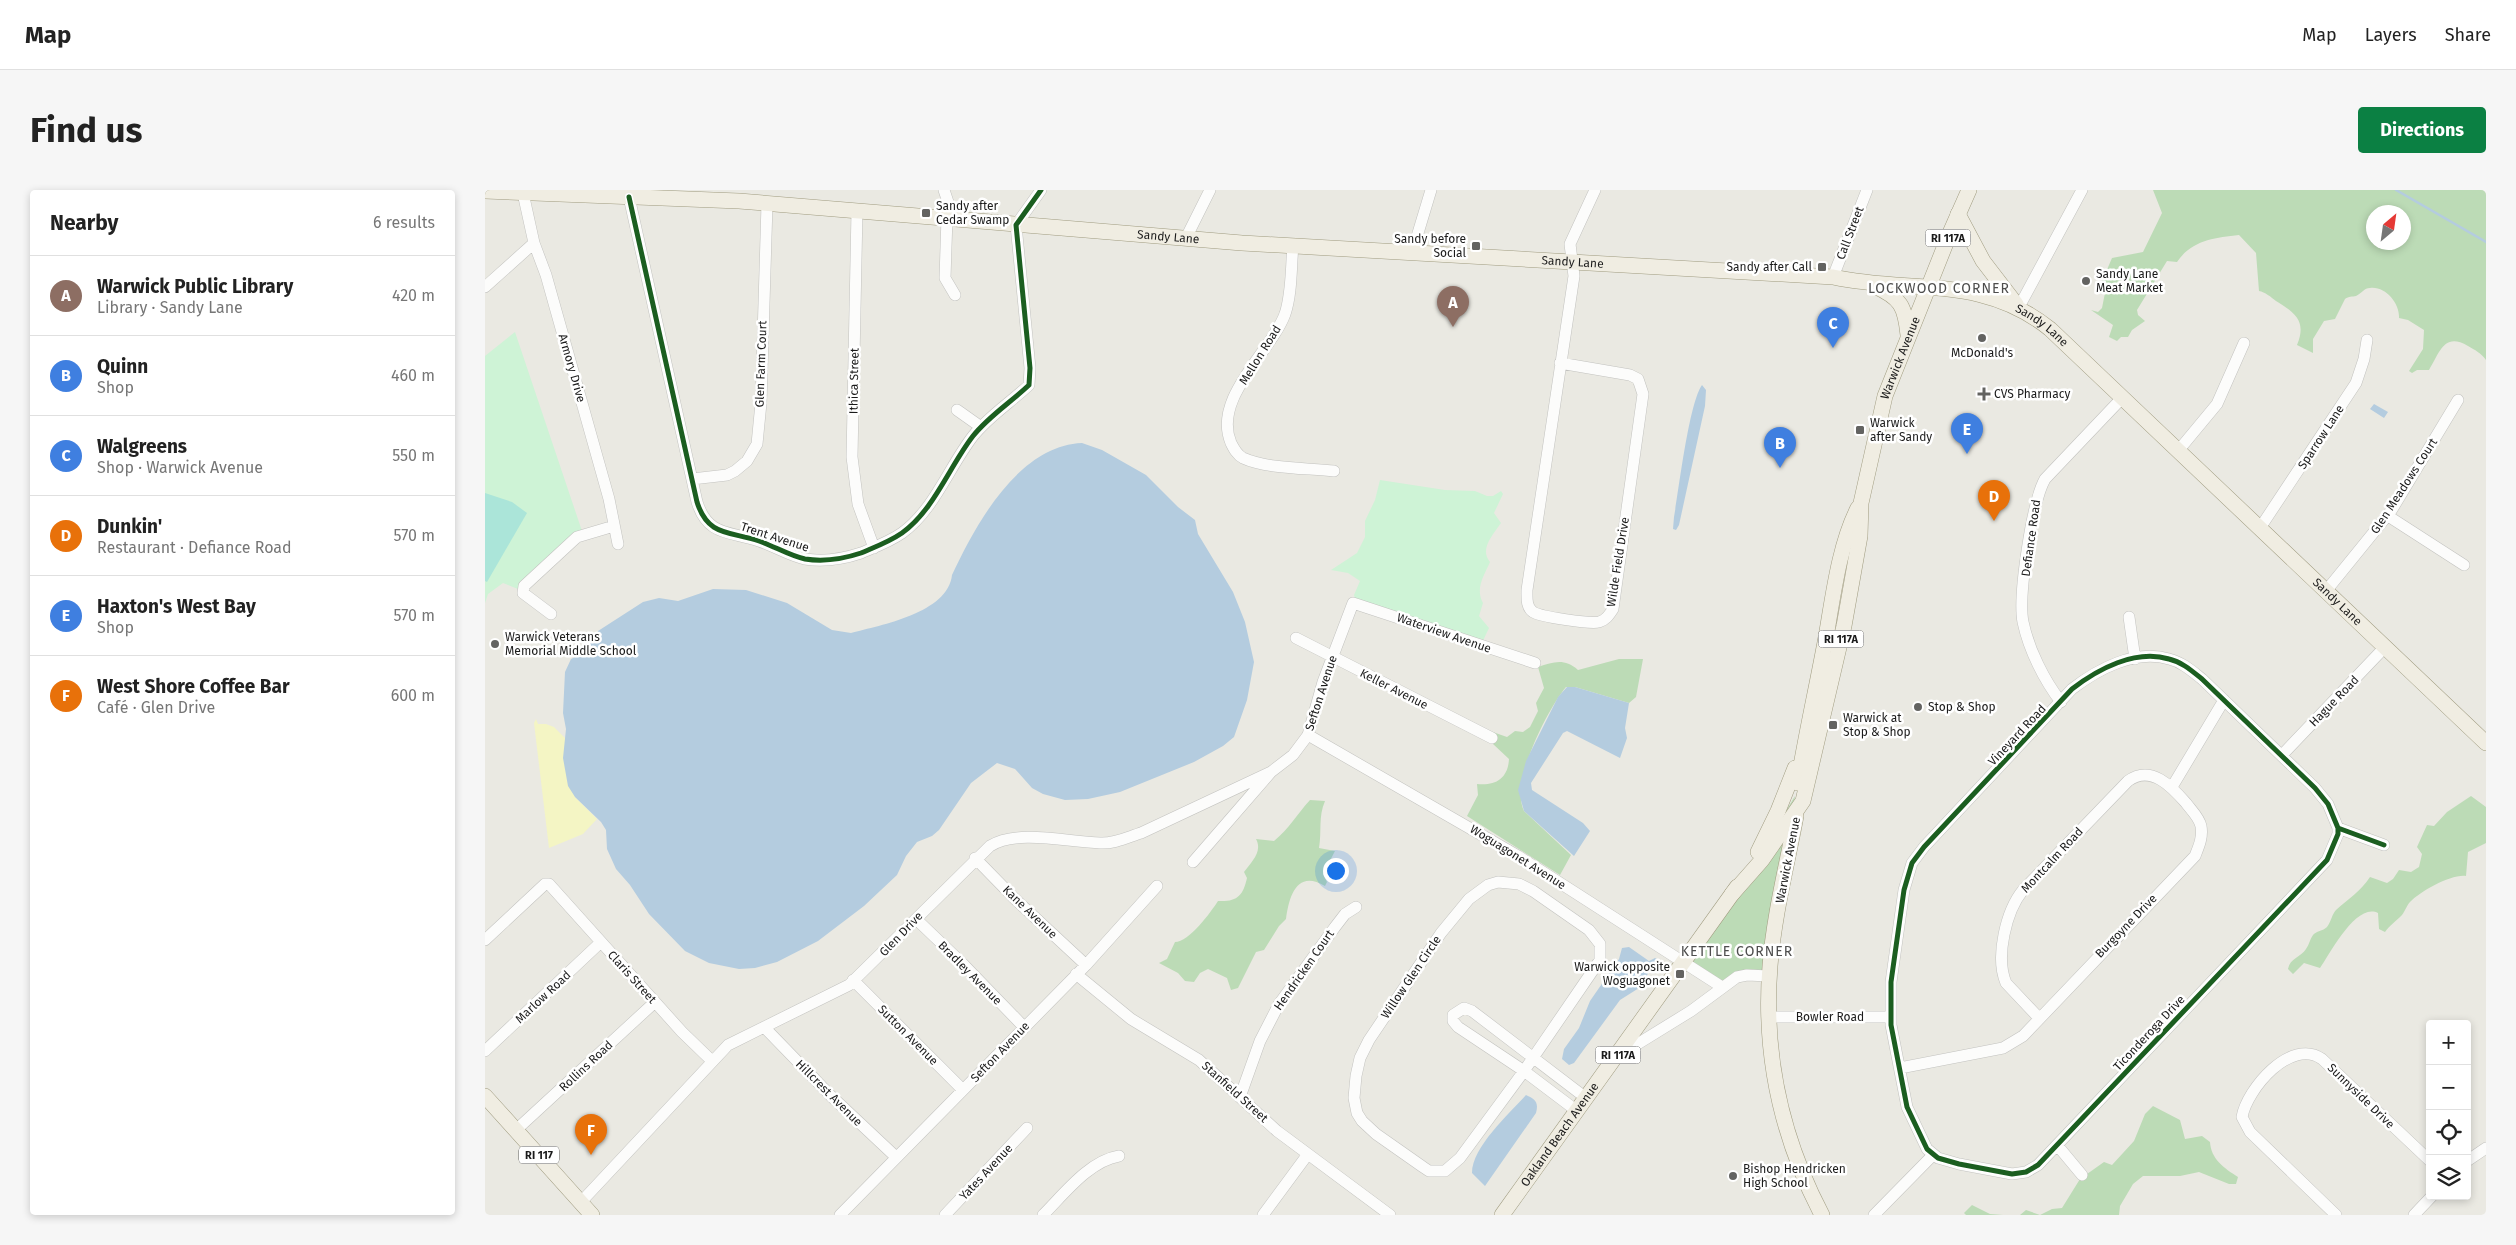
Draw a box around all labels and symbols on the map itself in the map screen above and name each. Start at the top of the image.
place label: Sandy after Cedar Swamp [936,199,1009,227]
street label: Call Street [1833,204,1867,262]
north arrow [2366,205,2411,250]
marker: Sandy after Cedar Swamp [920,207,932,219]
street label: Sandy Lane [1137,227,1200,246]
road number: RI 117A [1925,230,1971,246]
place label: Sandy before Social [1394,232,1466,260]
marker: Sandy before Social [1470,240,1482,252]
street label: Sandy Lane [1541,253,1604,271]
place label: Sandy after Call [1727,260,1812,274]
marker: Sandy after Call [1816,261,1828,273]
place label: Sandy Lane Meat Market [2096,267,2164,295]
marker: Sandy Lane Meat Market [2080,275,2092,287]
district label: LOCKWOOD CORNER [1868,280,2010,297]
pin: A [1437,286,1469,327]
street label: Sandy Lane [2013,301,2071,350]
pin: C [1817,307,1849,348]
street label: Warwick Avenue [1877,315,1923,401]
street label: Glen Farm Court [752,320,770,408]
street label: Mellon Road [1236,323,1284,387]
street label: Armory Drive [556,332,588,404]
marker: McDonald's [1976,332,1988,344]
place label: McDonald's [1951,346,2013,360]
street label: Ithica Street [846,347,862,414]
place label: CVS Pharmacy [1994,387,2070,401]
marker: CVS Pharmacy [1978,388,1990,400]
street label: Sparrow Lane [2295,402,2347,472]
pin: E [1951,413,1983,454]
place label: Warwick after Sandy [1870,416,1932,444]
marker: Warwick after Sandy [1854,424,1866,436]
pin: B [1764,427,1796,468]
street label: Glen Meadows Court [2368,435,2440,536]
pin: D [1978,480,2010,521]
street label: Defiance Road [2019,499,2043,577]
street label: Wilde Field Drive [1604,516,1632,608]
street label: Trent Avenue [739,519,811,555]
street label: Sandy Lane [2310,575,2365,628]
street label: Waterview Avenue [1395,610,1493,656]
place label: Warwick Veterans Memorial Middle School [505,630,637,658]
road number: RI 117A [1819,630,1863,648]
marker: Warwick Veterans Memorial Middle School [489,638,501,650]
street label: Sefton Avenue [1302,654,1340,732]
street label: Keller Avenue [1358,666,1430,712]
street label: Hague Road [2306,673,2362,729]
place label: Stop & Shop [1928,700,1996,714]
marker: Stop & Shop [1912,701,1924,713]
street label: Vineyard Road [1985,702,2049,768]
place label: Warwick at Stop & Shop [1843,711,1911,739]
marker: Warwick at Stop & Shop [1827,719,1839,731]
street label: Warwick Avenue [1773,816,1803,904]
street label: Woguagonet Avenue [1468,822,1568,892]
street label: Montcalm Road [2018,824,2086,896]
your location [1323,858,1349,884]
street label: Kane Avenue [1000,883,1060,941]
street label: Burgoyne Drive [2092,891,2160,961]
street label: Glen Drive [877,909,925,959]
street label: Hendricken Court [1271,927,1337,1013]
street label: Willow Glen Circle [1378,933,1444,1021]
street label: Bradley Avenue [935,938,1005,1008]
district label: KETTLE CORNER [1681,943,1793,960]
street label: Claris Street [605,948,660,1007]
place label: Warwick opposite Woguagonet [1574,960,1671,988]
street label: Marlow Road [512,968,574,1026]
marker: Warwick opposite Woguagonet [1674,968,1686,980]
street label: Ticonderoga Drive [2110,992,2188,1074]
street label: Sutton Avenue [875,1002,941,1068]
street label: Bowler Road [1796,1010,1864,1024]
street label: Sefton Avenue [968,1019,1032,1085]
street label: Rollins Road [556,1038,616,1094]
road number: RI 117A [1595,1046,1641,1064]
street label: Hillcrest Avenue [793,1057,865,1129]
street label: Stanfield Street [1199,1059,1271,1126]
street label: Sunnyside Drive [2325,1061,2397,1131]
street label: Oakland Beach Avenue [1518,1080,1602,1189]
pin: F [575,1114,607,1155]
street label: Yates Avenue [956,1141,1016,1203]
road number: RI 117 [519,1146,559,1164]
place label: Bishop Hendricken High School [1743,1162,1846,1190]
marker: Bishop Hendricken High School [1727,1170,1739,1182]

